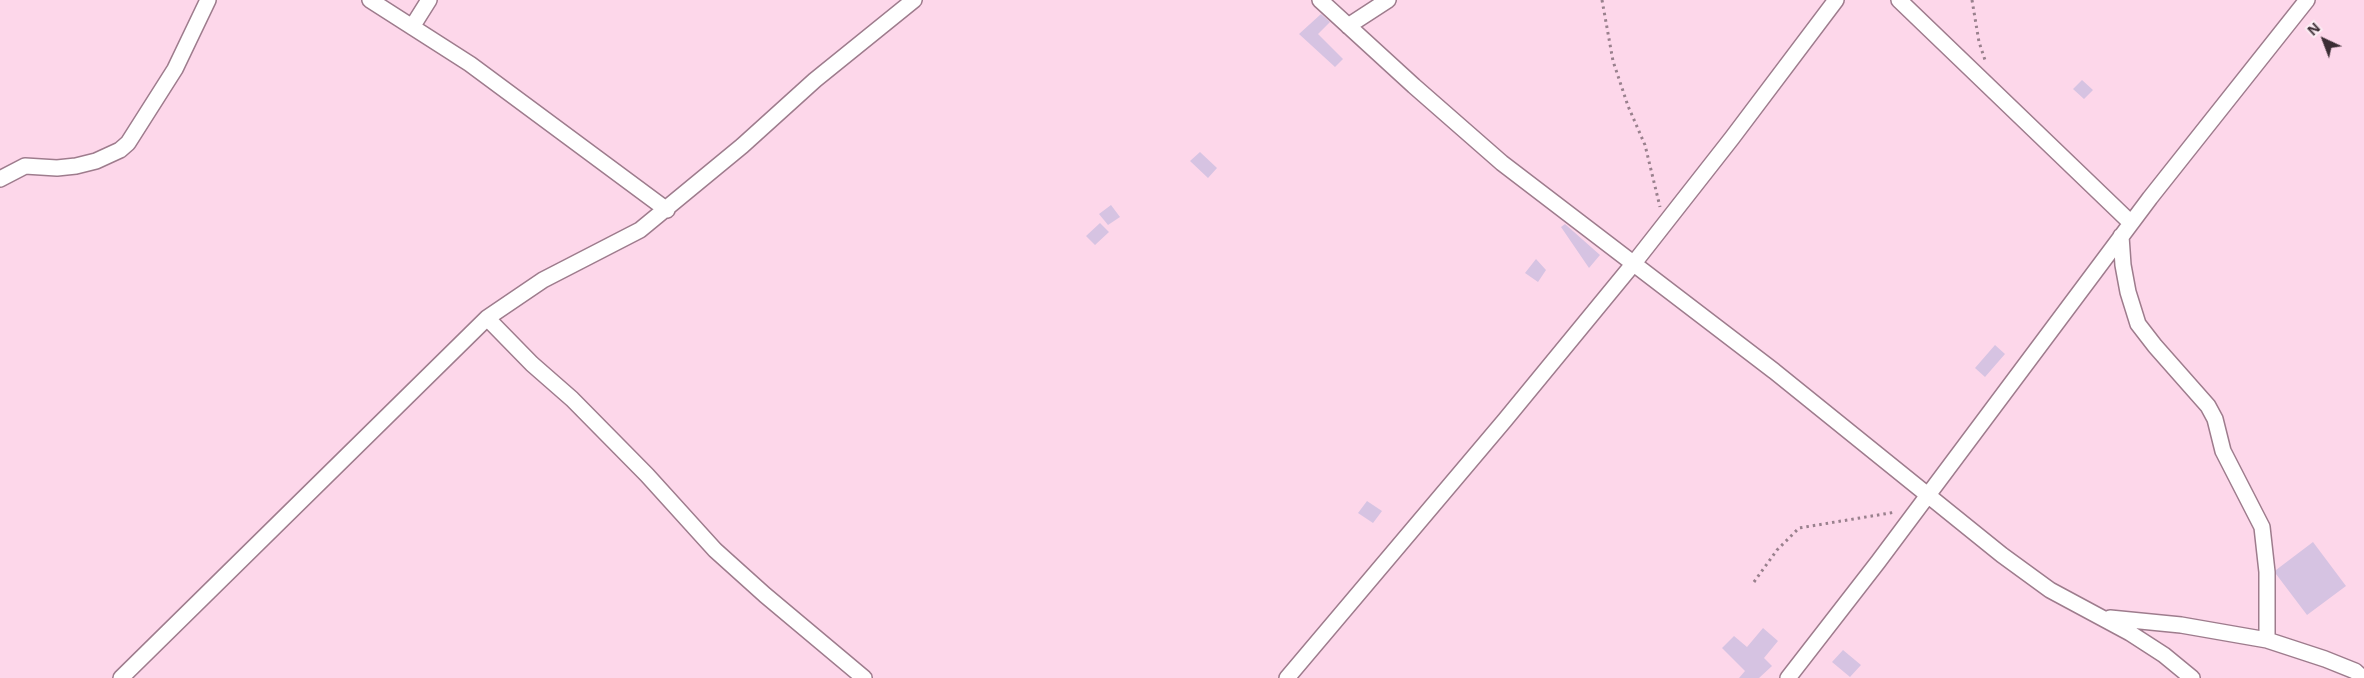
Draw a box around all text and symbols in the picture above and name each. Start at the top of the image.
north arrow [2299,15,2349,65]
text: N [2303,18,2324,40]

